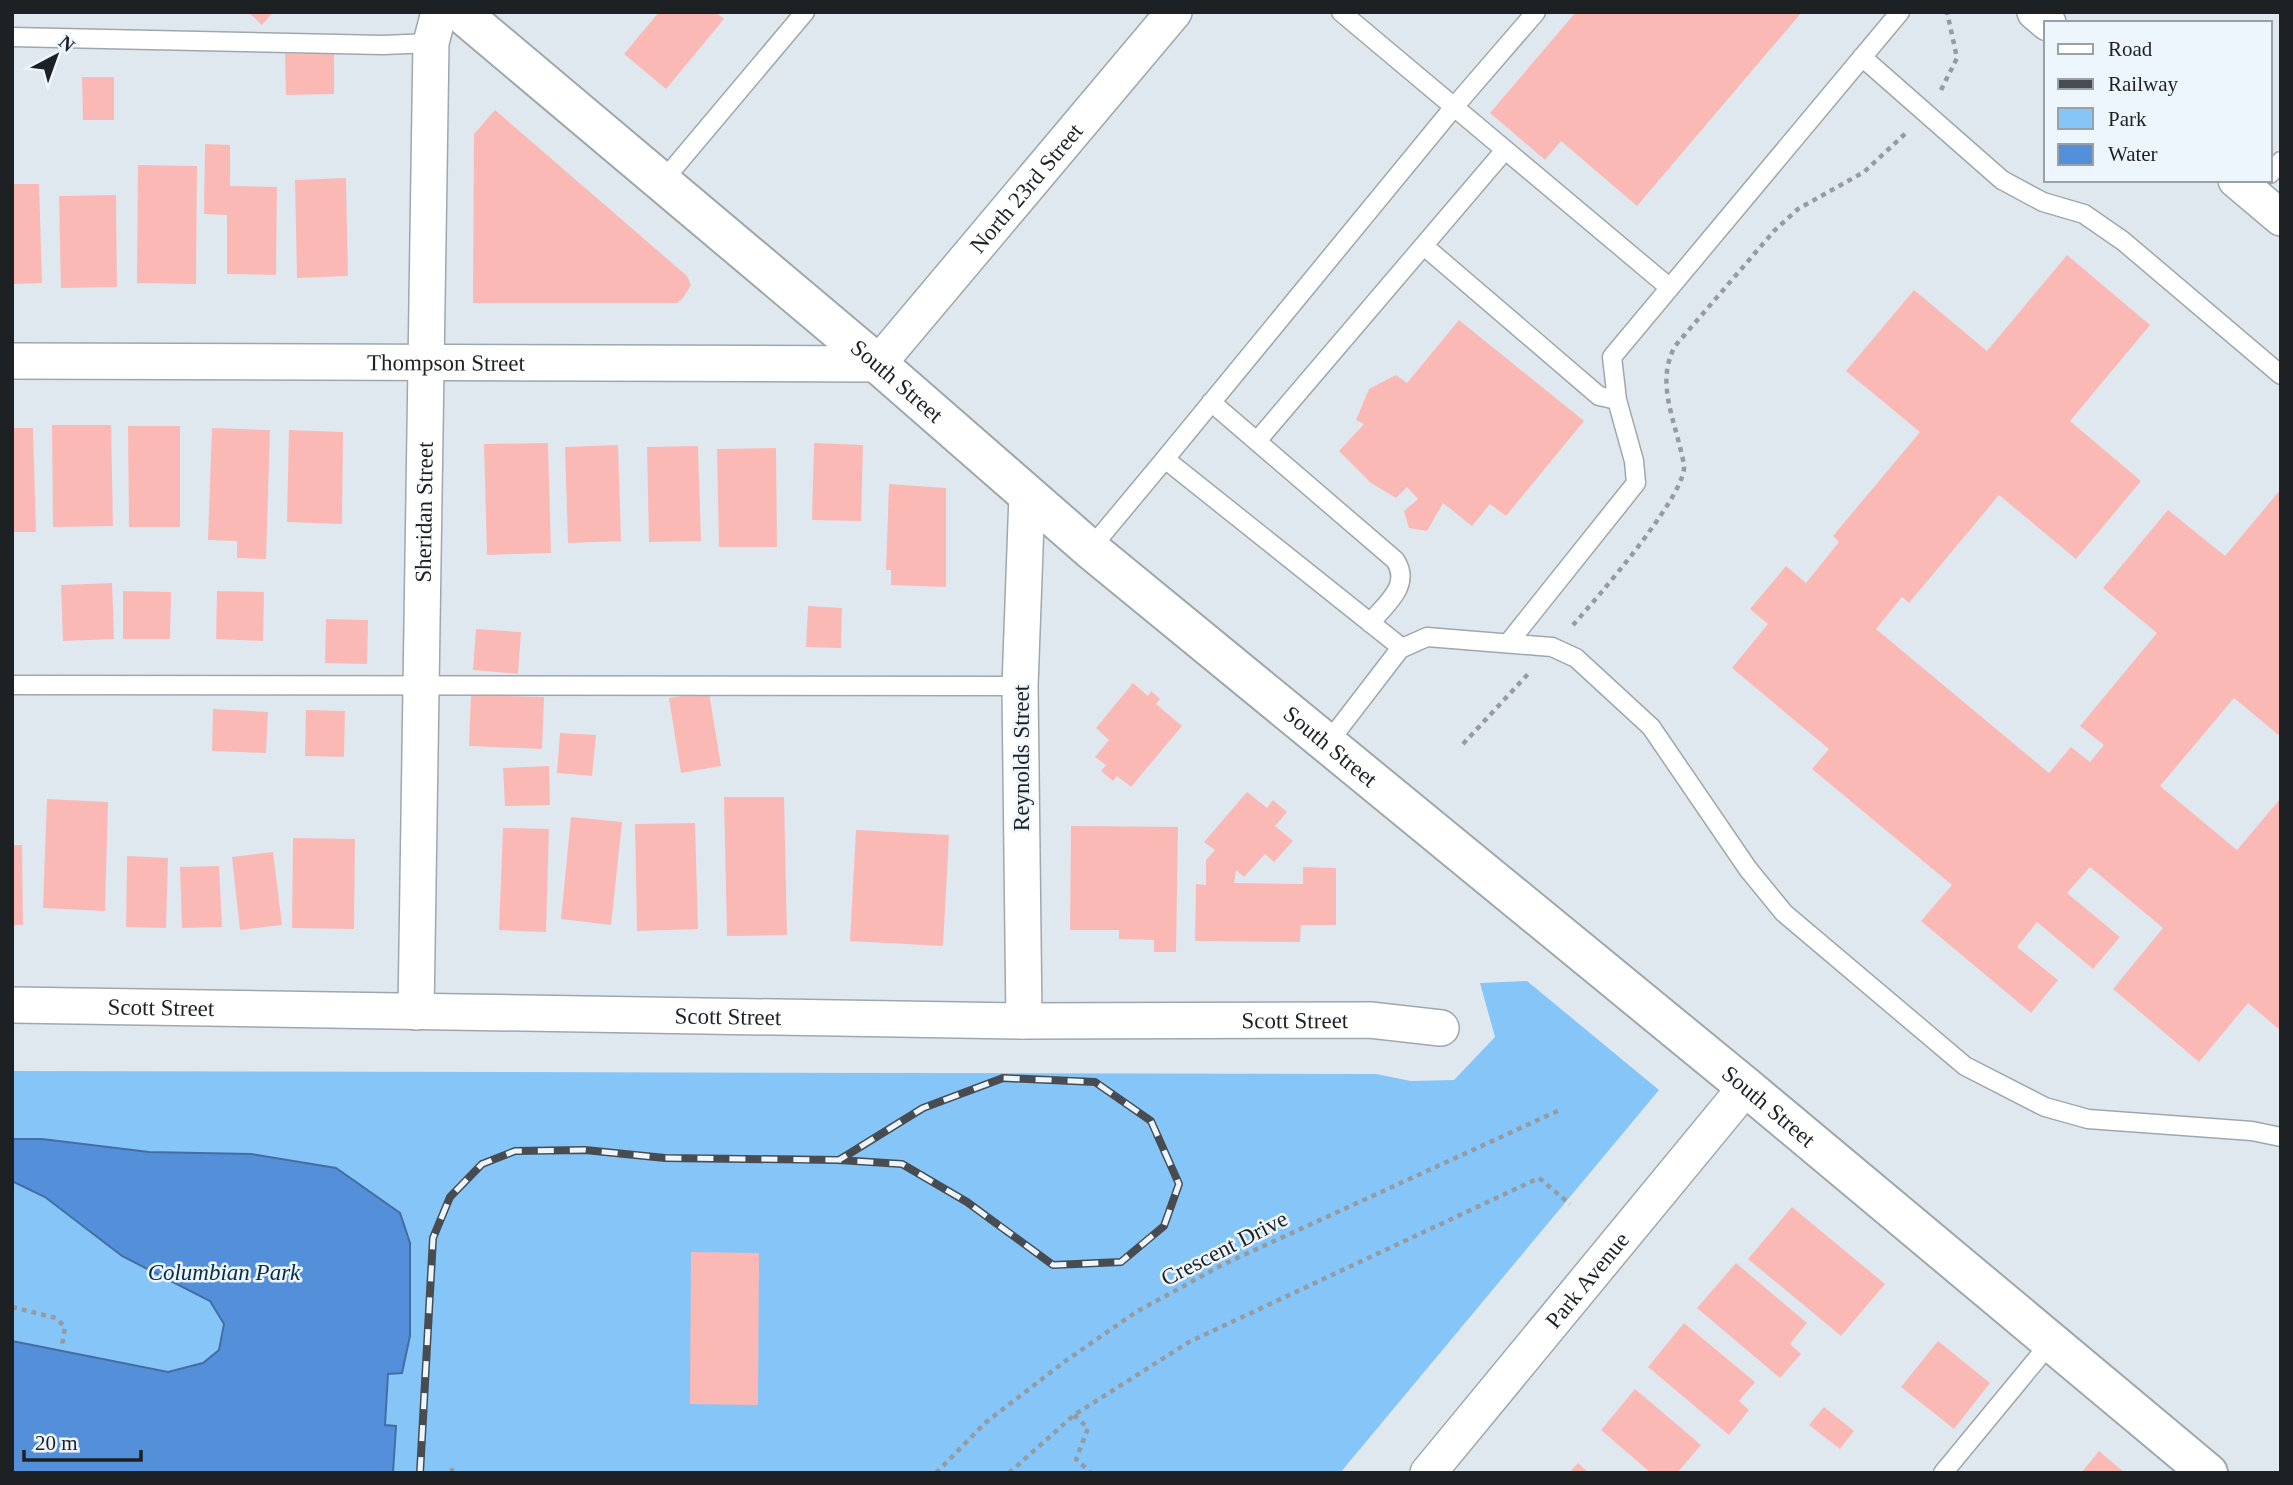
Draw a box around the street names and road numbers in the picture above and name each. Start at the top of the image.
street label: North 23rd Street [965,118,1088,258]
street label: South Street [846,335,948,428]
street label: Thompson Street [367,350,526,376]
street label: Sheridan Street [411,441,438,583]
street label: Reynolds Street [1009,684,1034,831]
street label: South Street [1279,701,1382,793]
street label: Scott Street [107,995,215,1021]
street label: Scott Street [674,1003,782,1030]
street label: Scott Street [1241,1008,1349,1033]
street label: South Street [1717,1061,1820,1153]
street label: Crescent Drive [1157,1206,1292,1291]
street label: Park Avenue [1541,1227,1634,1333]

